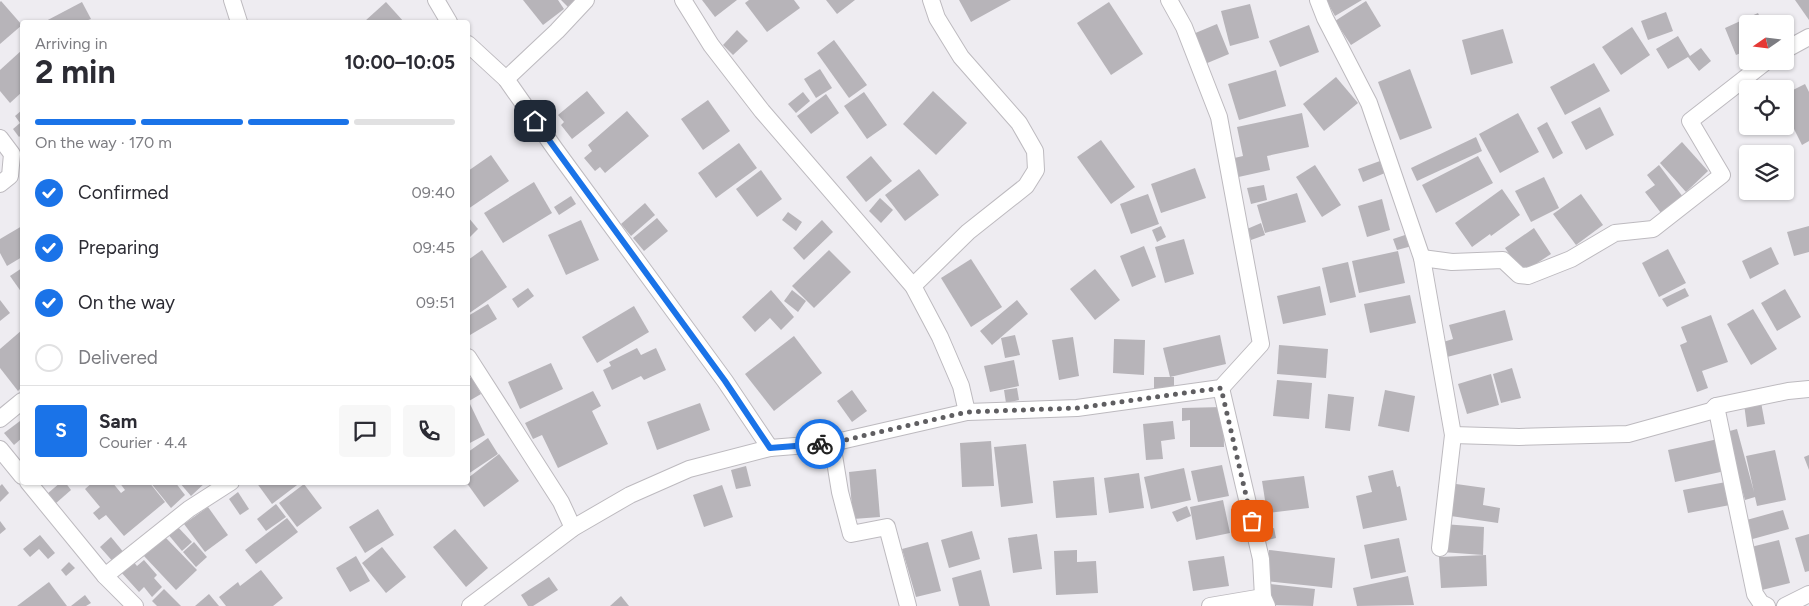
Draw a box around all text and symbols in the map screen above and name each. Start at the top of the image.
north arrow [1739,15,1794,70]
map controls [1739,15,1794,200]
text: Arriving in [35,34,107,53]
text: 10:00–10:05 [344,51,455,74]
text: 2 min [35,53,116,91]
button: locate [1739,80,1794,135]
pin [514,100,556,142]
icon: home [521,107,549,135]
text: On the way · 170 m [35,133,172,152]
button: layers [1739,145,1794,200]
icon: check [35,179,63,207]
text: Confirmed [78,181,169,204]
text: 09:40 [411,183,455,202]
icon: check [35,234,63,262]
text: Preparing [78,236,159,259]
text: 09:45 [413,238,455,257]
icon: check [35,289,63,317]
text: On the way [78,291,175,314]
text: 09:51 [416,293,455,312]
text: Delivered [78,346,158,369]
button: chat [339,405,391,457]
button: phone [403,405,455,457]
text: Sam [99,410,137,433]
text: S [55,419,67,442]
courier [795,419,845,469]
icon: bike [806,430,834,458]
text: Courier · 4.4 [99,433,187,452]
pin [1231,500,1273,542]
icon: bag [1238,507,1266,535]

